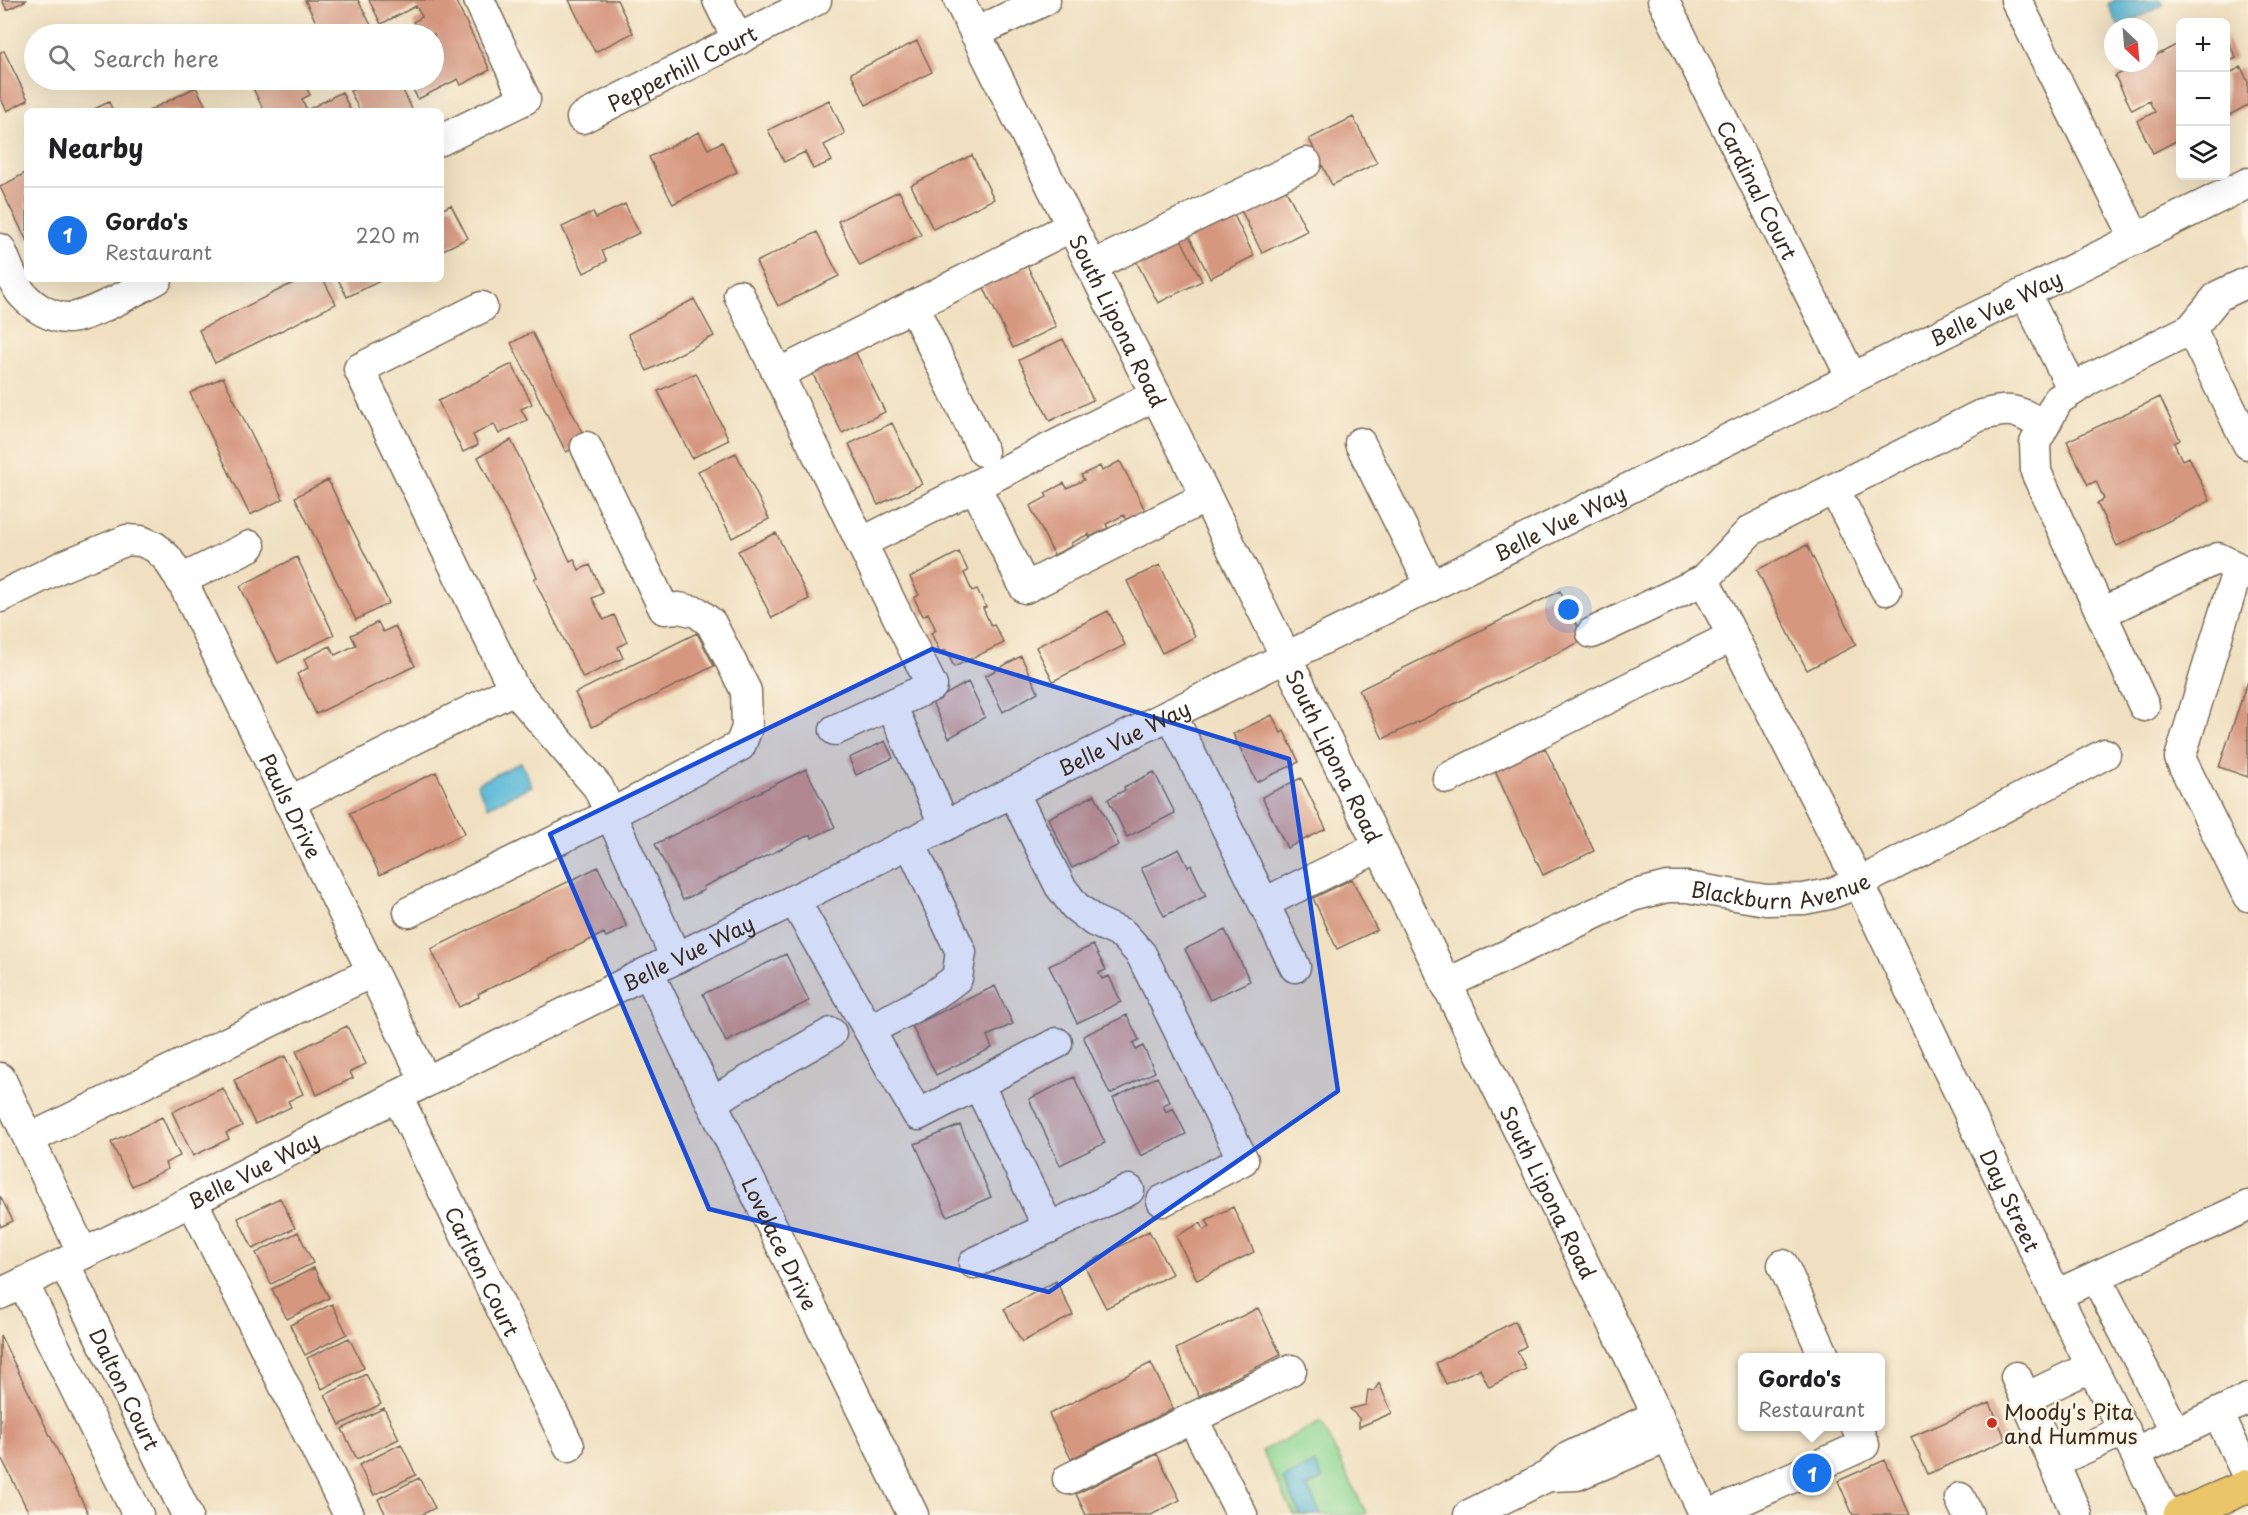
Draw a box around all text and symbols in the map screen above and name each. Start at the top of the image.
street label: Pepperhill Court [602,17,762,119]
north arrow [2104,18,2158,72]
map controls [2176,18,2230,180]
button: + [2176,18,2230,72]
search box [24,24,444,90]
icon: search [45,41,78,74]
text: Search here [93,41,219,74]
button: − [2176,72,2230,126]
street label: Cardinal Court [1709,114,1806,265]
button: layers [2176,126,2230,180]
text: Nearby [48,128,143,167]
text: Gordo's [105,204,188,237]
text: 1 [63,220,72,250]
text: 220 m [356,220,420,250]
street label: South Lipona Road [1062,229,1175,412]
text: Restaurant [105,237,212,267]
street label: Belle Vue Way [1924,261,2067,354]
street label: Belle Vue Way [1488,476,1631,569]
your location [1554,595,1583,624]
street label: South Lipona Road [1278,664,1391,848]
street label: Belle Vue Way [1052,691,1195,784]
street label: Pauls Drive [252,747,331,864]
street label: Blackburn Avenue [1689,864,1875,916]
street label: Belle Vue Way [616,906,759,999]
street label: South Lipona Road [1493,1100,1605,1284]
street label: Belle Vue Way [182,1123,325,1217]
street label: Day Street [1972,1144,2049,1257]
street label: Lovelace Drive [734,1172,826,1315]
street label: Carlton Court [438,1201,529,1341]
street label: Dalton Court [82,1322,169,1455]
popup [1738,1353,1885,1431]
text: Gordo's [1758,1361,1841,1394]
text: Restaurant [1758,1394,1865,1424]
place label: Moody's Pita and Hummus [2004,1395,2138,1451]
marker: Moody's Pita and Hummus [1985,1416,1999,1430]
pin: 1 [1792,1450,1832,1496]

